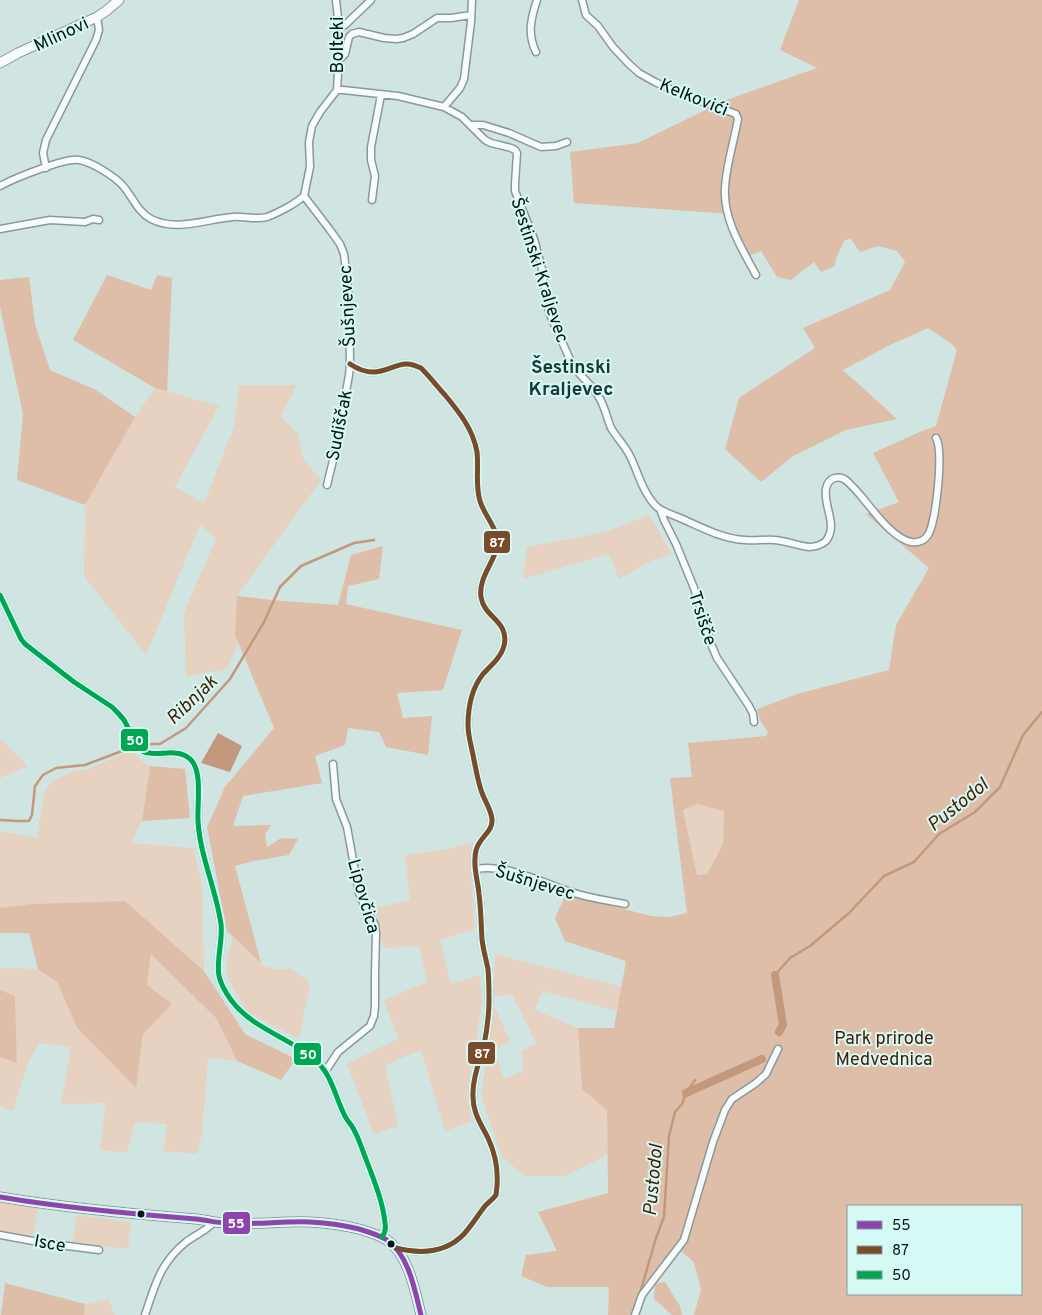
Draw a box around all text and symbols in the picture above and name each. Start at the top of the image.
street label: Mlinovi [31,13,93,58]
street label: Bolteki [327,16,350,74]
street label: Kelkovići [656,74,731,123]
street label: Šestinski Kraljevec [504,194,575,346]
street label: Šušnjevec [333,264,362,348]
district label: Šestinski Kraljevec [529,355,614,402]
street label: Sudiščak [322,388,359,463]
line badge: 87 [483,530,511,554]
text: 87 [489,535,505,552]
street label: Trsišče [682,588,721,649]
water label: Ribnjak [162,670,223,731]
line badge: 50 [120,728,149,752]
text: 50 [126,733,144,750]
water label: Pustodol [923,773,995,837]
street label: Lipovčica [341,857,384,936]
street label: Šušnjevec [492,859,578,906]
park label: Park prirode Medvednica [834,1028,934,1072]
line badge: 87 [467,1041,496,1065]
line badge: 50 [293,1042,322,1066]
text: 87 [474,1046,490,1063]
text: 50 [299,1047,317,1064]
water label: Pustodol [639,1142,669,1217]
legend [847,1205,1022,1295]
unlabelled marker [136,1209,146,1219]
line badge: 55 [222,1211,251,1235]
text: 55 [227,1216,245,1233]
text: 55 [892,1217,911,1236]
street label: Isce [32,1230,67,1259]
unlabelled marker [386,1239,396,1249]
text: 87 [892,1242,909,1261]
text: 50 [892,1267,911,1286]

